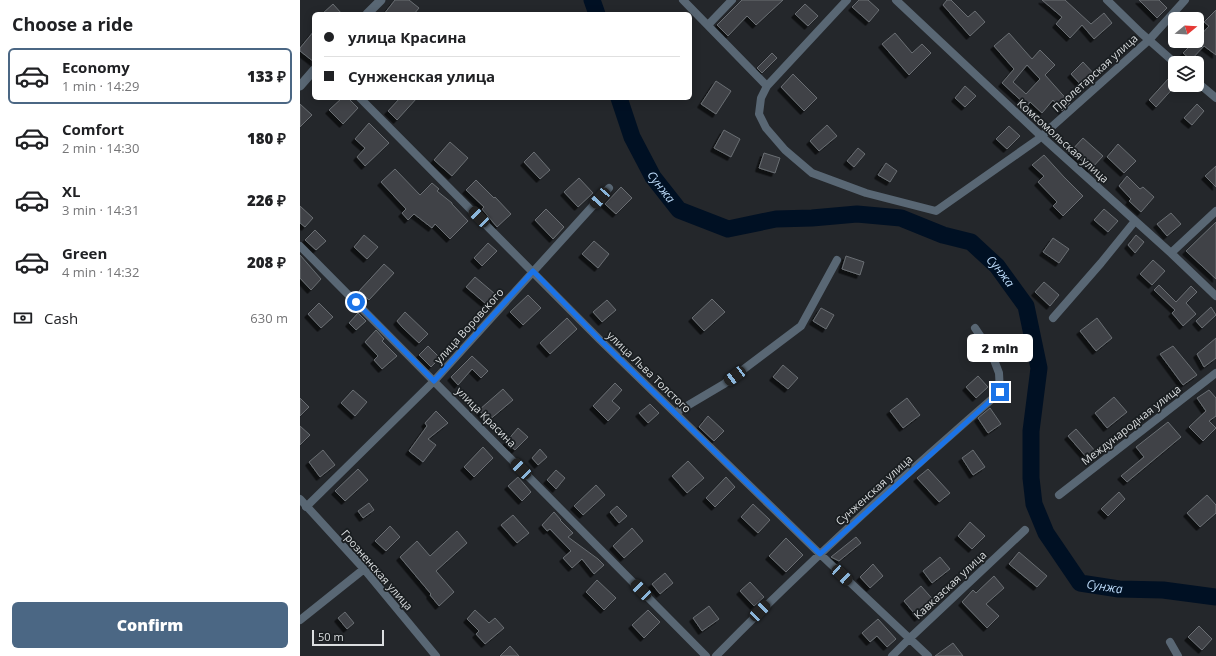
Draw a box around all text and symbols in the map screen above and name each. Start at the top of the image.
text: Choose a ride [12,12,133,36]
north arrow [1168,12,1204,48]
map controls [1168,12,1204,92]
text: улица Красина [348,27,466,47]
street label: Пролетарская улица [1049,30,1140,115]
button: layers [1168,56,1204,92]
text: Economy [62,57,130,77]
icon: car [14,58,50,94]
text: 133 ₽ [247,66,286,86]
text: Сунженская улица [348,66,495,86]
text: 1 min · 14:29 [62,77,139,95]
street label: Комсомольская улица [1014,95,1112,186]
text: Comfort [62,119,124,139]
icon: car [14,120,50,156]
text: 180 ₽ [247,128,286,148]
text: 2 min · 14:30 [62,139,139,157]
water label: Сунжа [643,168,679,206]
text: XL [62,181,80,201]
icon: car [14,182,50,218]
car [588,185,612,211]
text: 226 ₽ [247,190,286,210]
text: 3 min · 14:31 [62,201,139,219]
car [466,204,492,230]
text: Green [62,243,107,263]
icon: car [14,244,50,280]
water label: Сунжа [983,251,1019,291]
text: 208 ₽ [247,252,286,272]
text: 4 min · 14:32 [62,263,139,281]
street label: улица Воровского [431,284,507,367]
route start [347,293,365,311]
icon: cash [12,307,34,329]
text: Cash [44,308,78,328]
text: 630 m [250,309,288,327]
street label: улица Льва Толстого [604,327,695,416]
callout: 2 min [967,334,1033,362]
text: 2 min [982,339,1018,357]
car [722,364,748,388]
street label: Международная улица [1078,381,1184,468]
street label: улица Красина [453,383,520,450]
route end [991,383,1009,401]
street label: Сунженская улица [832,451,915,528]
car [508,456,534,482]
street label: Грозненская улица [338,526,417,613]
street label: Кавказская улица [910,547,989,622]
car [829,562,855,588]
water label: Сунжа [1085,575,1123,597]
car [628,577,654,603]
car [747,598,773,624]
button: Confirm [12,602,288,648]
scale bar [312,628,384,647]
text: 50 m [318,629,344,644]

